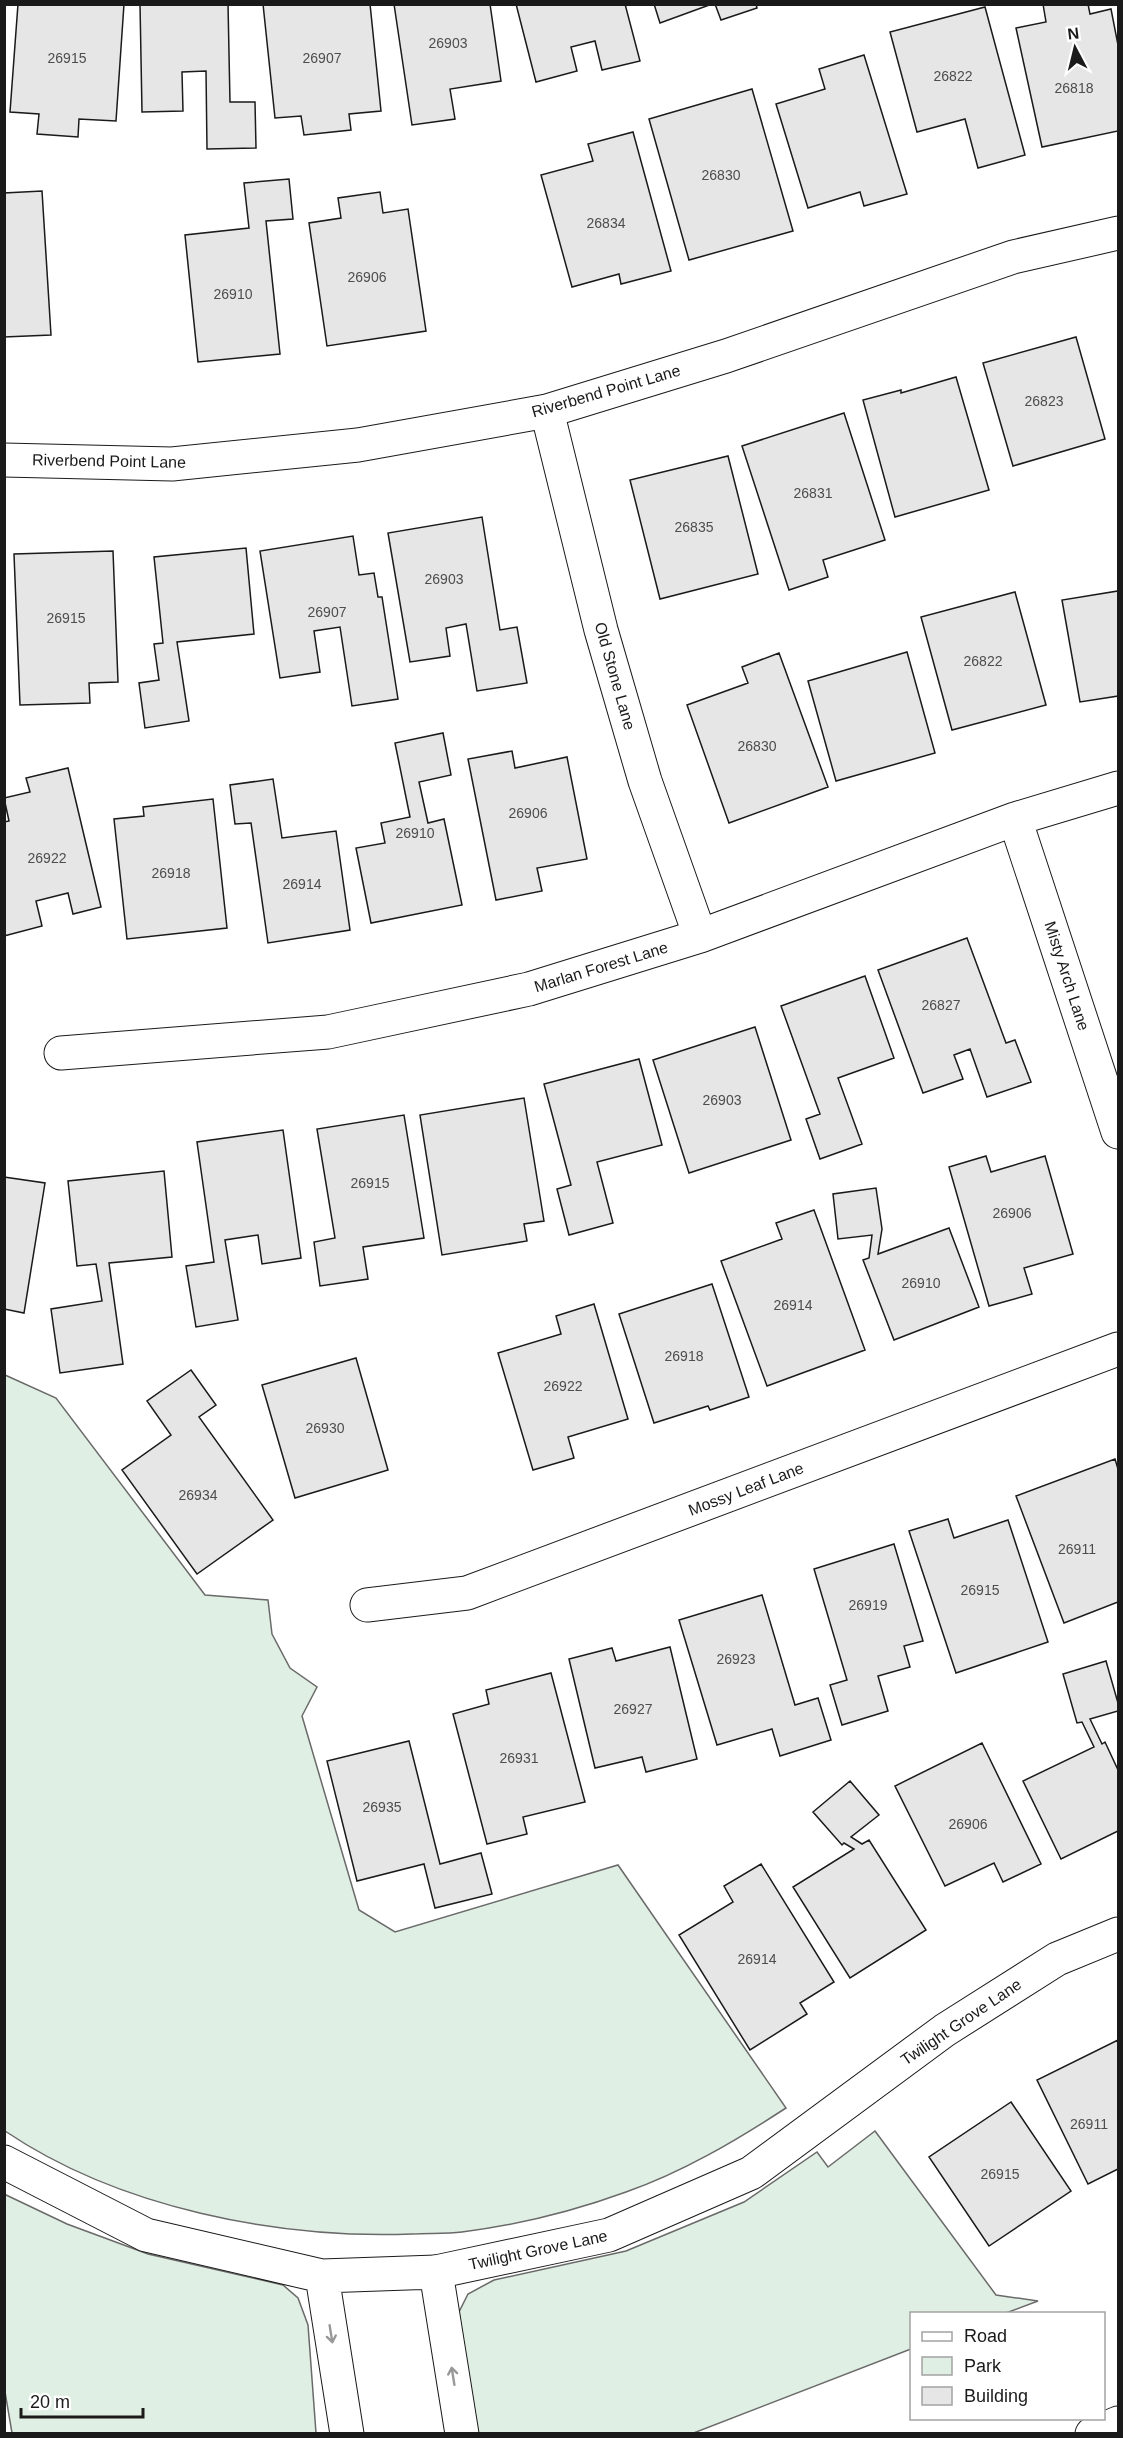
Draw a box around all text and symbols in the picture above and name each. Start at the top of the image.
north arrow [1045,18,1105,78]
text: N [1066,24,1080,43]
house number: 26903 [429,35,468,51]
house number: 26915 [48,50,87,66]
house number: 26907 [303,50,342,66]
house number: 26822 [934,68,973,84]
house number: 26818 [1055,80,1094,96]
house number: 26830 [702,167,741,183]
house number: 26834 [587,215,626,231]
house number: 26906 [348,269,387,285]
house number: 26910 [214,286,253,302]
street label: Riverbend Point Lane [530,362,682,420]
house number: 26823 [1025,393,1064,409]
street label: Riverbend Point Lane [32,451,186,471]
house number: 26831 [794,485,833,501]
house number: 26835 [675,519,714,535]
house number: 26903 [425,571,464,587]
house number: 26907 [308,604,347,620]
house number: 26915 [47,610,86,626]
street label: Old Stone Lane [592,620,639,732]
house number: 26822 [964,653,1003,669]
house number: 26830 [738,738,777,754]
house number: 26906 [509,805,548,821]
house number: 26910 [396,825,435,841]
house number: 26922 [28,850,67,866]
house number: 26918 [152,865,191,881]
house number: 26914 [283,876,322,892]
street label: Misty Arch Lane [1041,919,1093,1033]
street label: Marlan Forest Lane [532,939,670,995]
house number: 26827 [922,997,961,1013]
house number: 26903 [703,1092,742,1108]
house number: 26915 [351,1175,390,1191]
house number: 26906 [993,1205,1032,1221]
house number: 26910 [902,1275,941,1291]
house number: 26914 [774,1297,813,1313]
house number: 26918 [665,1348,704,1364]
house number: 26922 [544,1378,583,1394]
house number: 26930 [306,1420,345,1436]
street label: Mossy Leaf Lane [686,1459,806,1519]
house number: 26934 [179,1487,218,1503]
house number: 26911 [1058,1541,1096,1557]
house number: 26915 [961,1582,1000,1598]
house number: 26919 [849,1597,888,1613]
house number: 26923 [717,1651,756,1667]
house number: 26927 [614,1701,653,1717]
house number: 26931 [500,1750,539,1766]
house number: 26935 [363,1799,402,1815]
house number: 26906 [949,1816,988,1832]
house number: 26914 [738,1951,777,1967]
street label: Twilight Grove Lane [898,1975,1024,2069]
house number: 26911 [1070,2116,1108,2132]
house number: 26915 [981,2166,1020,2182]
street label: Twilight Grove Lane [467,2227,609,2273]
legend [910,2312,1105,2420]
one-way arrow [326,2323,337,2343]
text: Road [964,2326,1007,2346]
text: Park [964,2356,1002,2376]
one-way arrow [447,2366,458,2386]
scale bar [21,2381,142,2419]
text: Building [964,2386,1028,2406]
text: 20 m [30,2392,70,2412]

